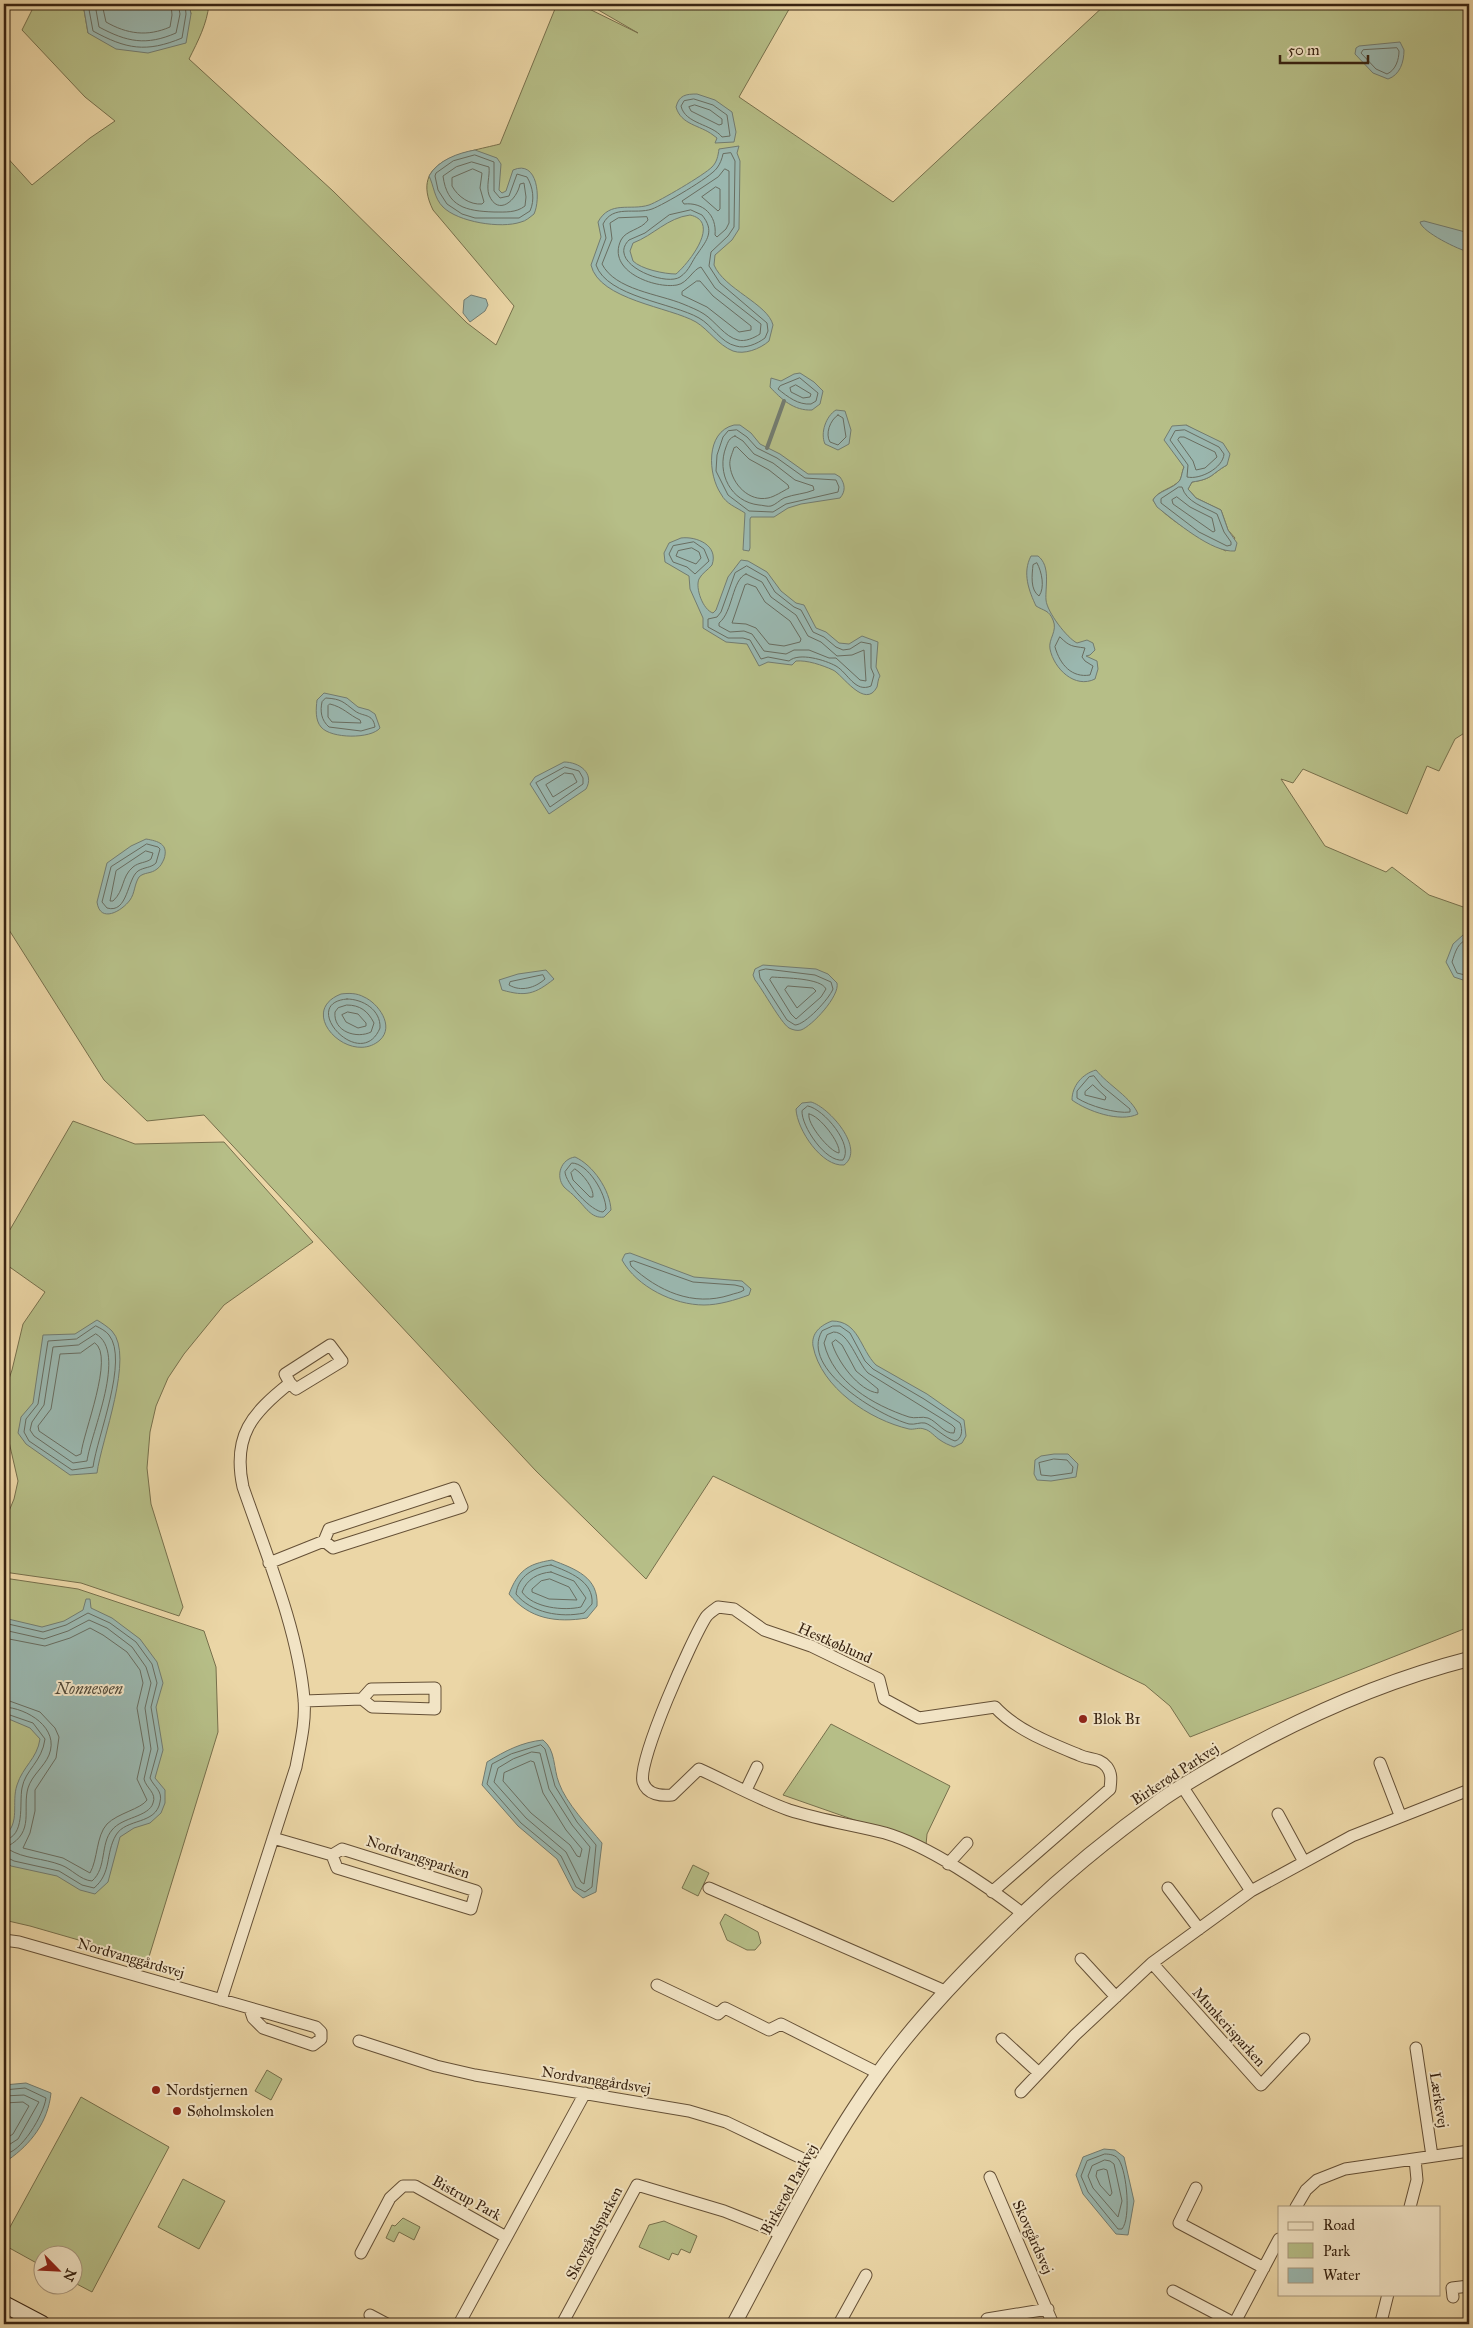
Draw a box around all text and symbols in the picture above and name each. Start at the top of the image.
scale bar [1280,32,1368,64]
text: 50 m [1288,41,1320,59]
street label: Hestkøblund [795,1619,875,1668]
water label: Nonnesøen [54,1679,123,1698]
place label: Blok B1 [1093,1710,1141,1728]
marker: Blok B1 [1077,1713,1089,1725]
street label: Birkerød Parkvej [1128,1739,1222,1809]
street label: Nordvangsparken [364,1832,472,1882]
street label: Nordvanggårdsvej [75,1934,187,1982]
street label: Munkerisparken [1189,1984,1269,2070]
street label: Nordvanggårdsvej [540,2062,652,2098]
street label: Lærkevej [1426,2071,1452,2129]
place label: Nordstjernen [166,2081,248,2099]
marker: Nordstjernen [150,2084,162,2096]
place label: Søholmskolen [187,2102,274,2120]
marker: Søholmskolen [171,2105,183,2117]
street label: Birkerød Parkvej [757,2141,821,2237]
street label: Bistrup Park [429,2172,505,2224]
street label: Skovgårdsparken [562,2183,626,2283]
street label: Skovgårdsvej [1009,2197,1057,2277]
legend [1278,2206,1440,2296]
text: Road [1323,2216,1355,2234]
text: Park [1323,2242,1350,2260]
north arrow [32,2246,82,2296]
text: N [59,2266,80,2284]
text: Water [1323,2266,1360,2284]

